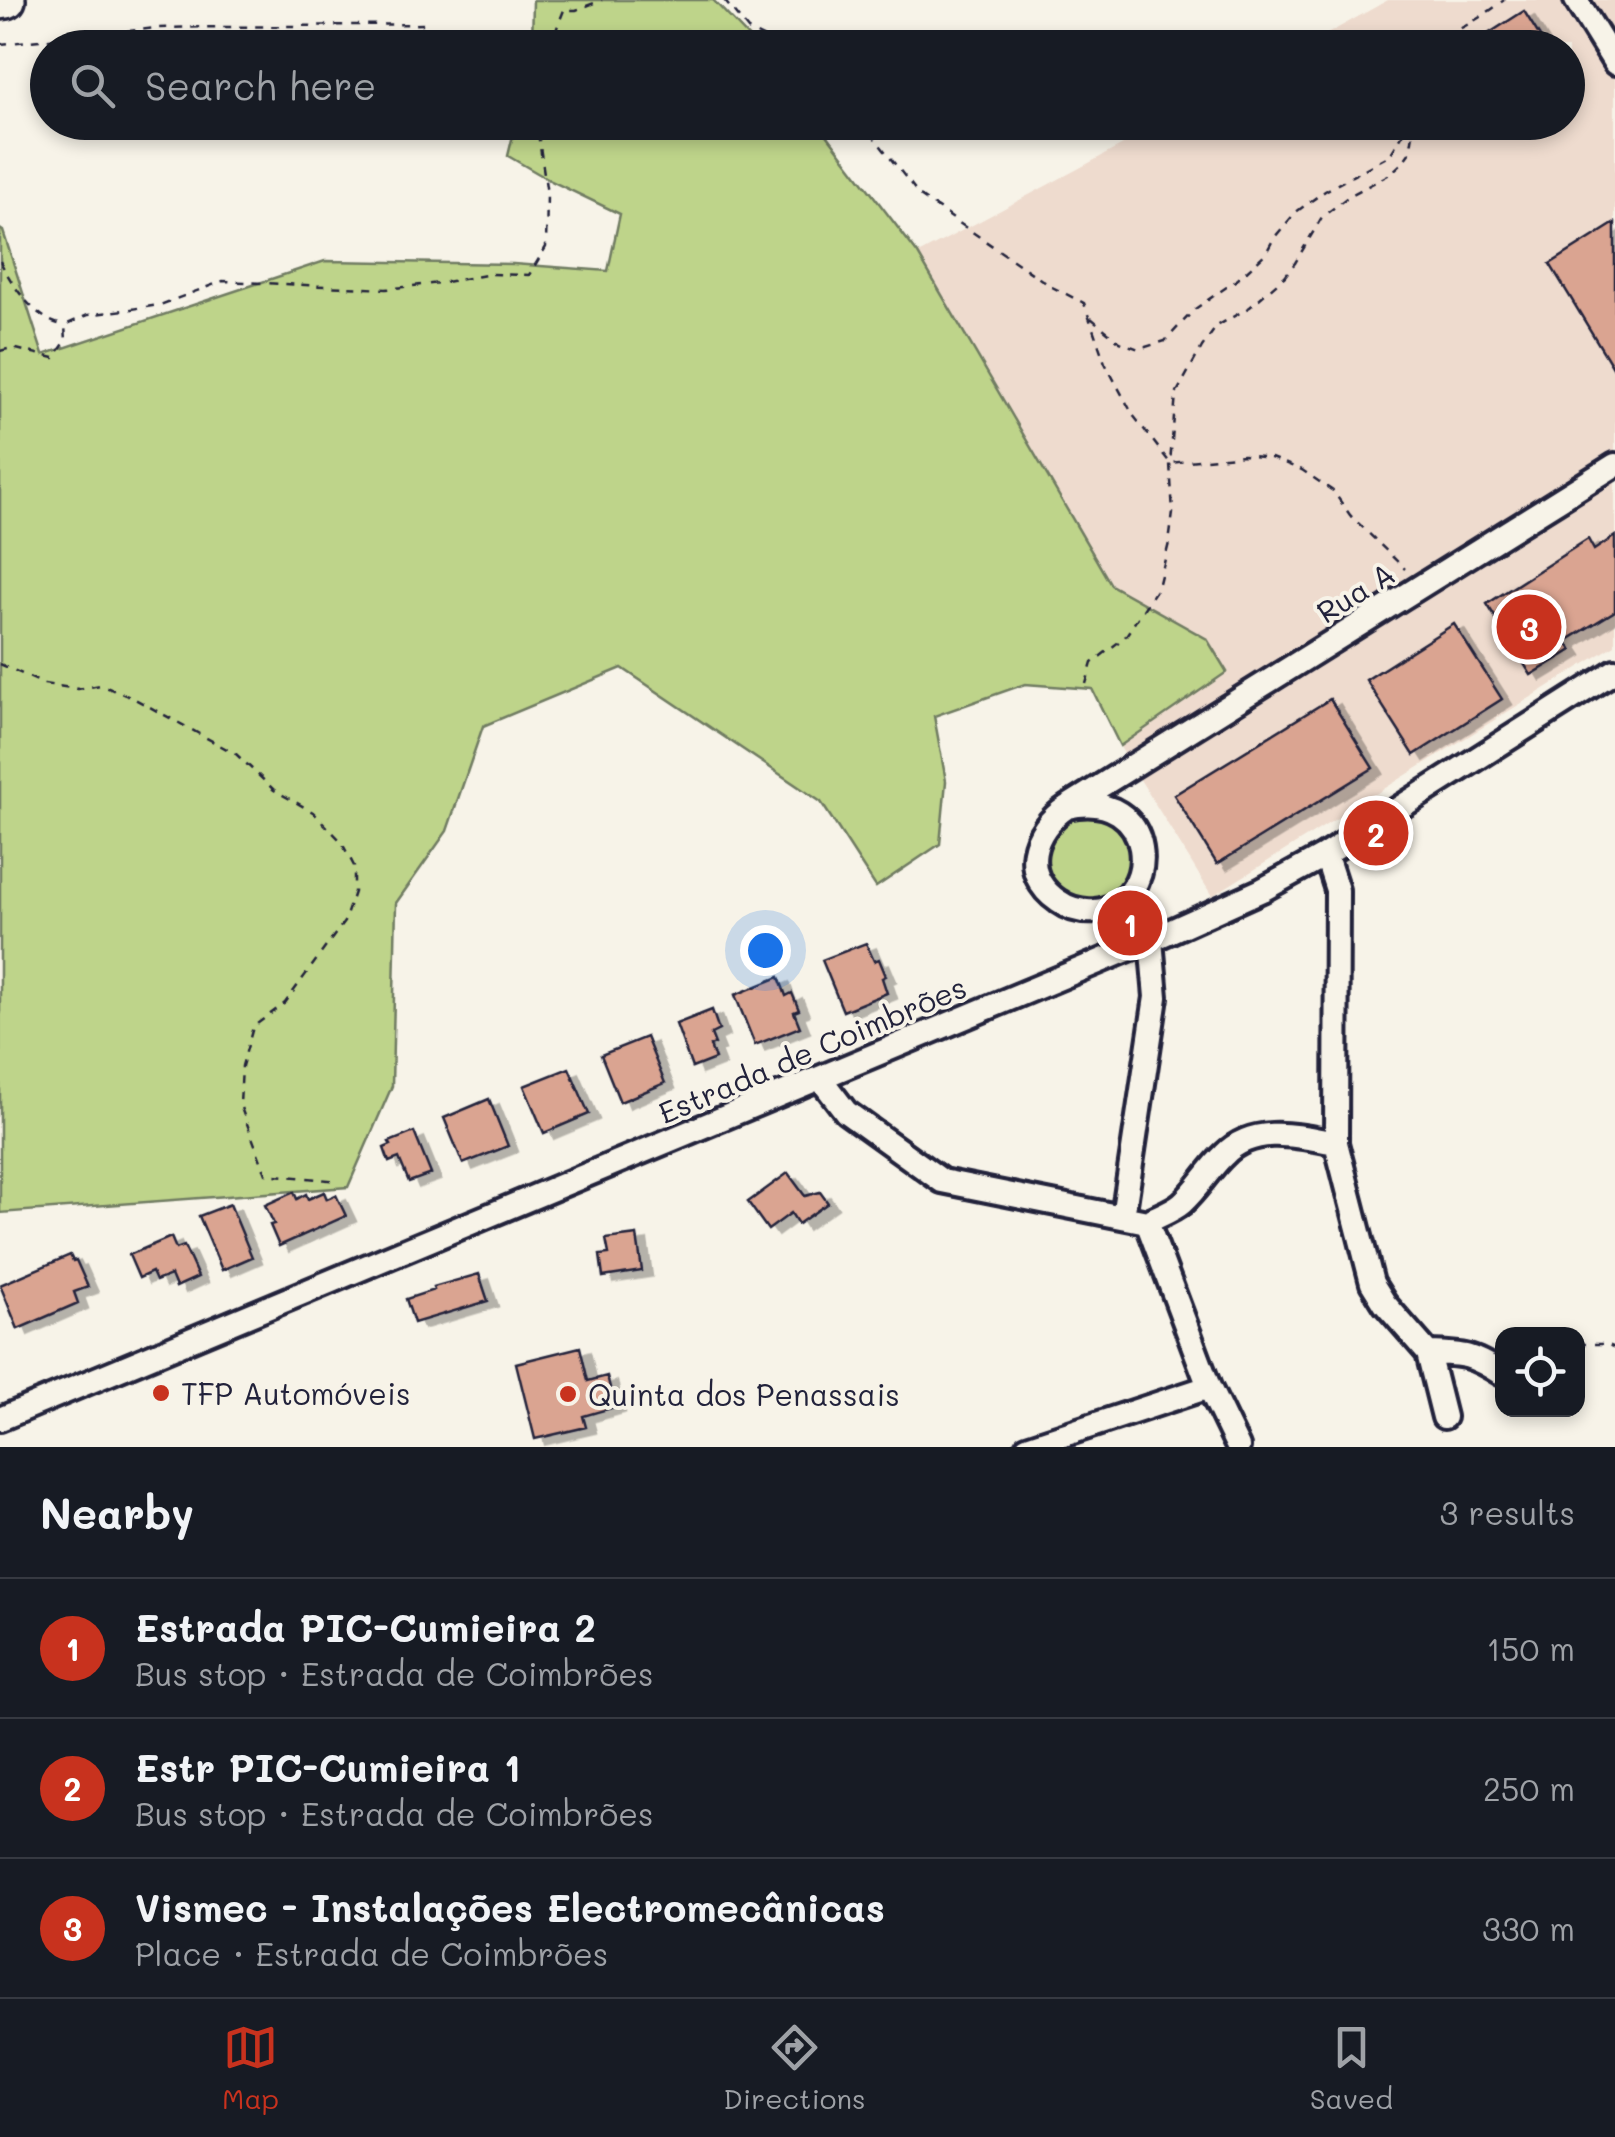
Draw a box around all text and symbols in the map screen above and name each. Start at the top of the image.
search box [30,30,1585,140]
icon: search [65,58,120,113]
text: Search here [145,60,376,110]
street label: Rua A [1308,553,1402,631]
pin: 3 [1496,590,1562,664]
pin: 2 [1344,796,1408,870]
pin: 1 [1098,886,1162,960]
your location [740,925,791,976]
street label: Estrada de Coimbrões [652,966,972,1132]
map controls [1495,1327,1585,1417]
button: locate [1495,1327,1585,1417]
place label: TFP Automóveis [181,1373,410,1413]
place label: Quinta dos Penassais [588,1374,900,1414]
marker: TFP Automóveis [150,1382,172,1404]
marker: Quinta dos Penassais [557,1383,579,1405]
text: Nearby [40,1485,194,1540]
text: 3 results [1439,1491,1575,1533]
text: Estrada PIC-Cumieira 2 [135,1602,596,1652]
text: 1 [65,1627,80,1669]
text: 150 m [1487,1627,1575,1669]
text: Bus stop · Estrada de Coimbrões [135,1652,654,1694]
text: Estr PIC-Cumieira 1 [135,1742,521,1792]
text: 2 [64,1767,81,1809]
text: 250 m [1483,1767,1575,1809]
text: Bus stop · Estrada de Coimbrões [135,1792,654,1834]
text: Vismec - Instalações Electromecânicas [135,1882,885,1932]
text: 3 [63,1907,82,1949]
text: 330 m [1482,1907,1575,1949]
text: Place · Estrada de Coimbrões [135,1932,608,1974]
tab: Map [222,2020,279,2116]
tab: Directions [723,2020,866,2116]
tab: Saved [1310,2020,1393,2116]

